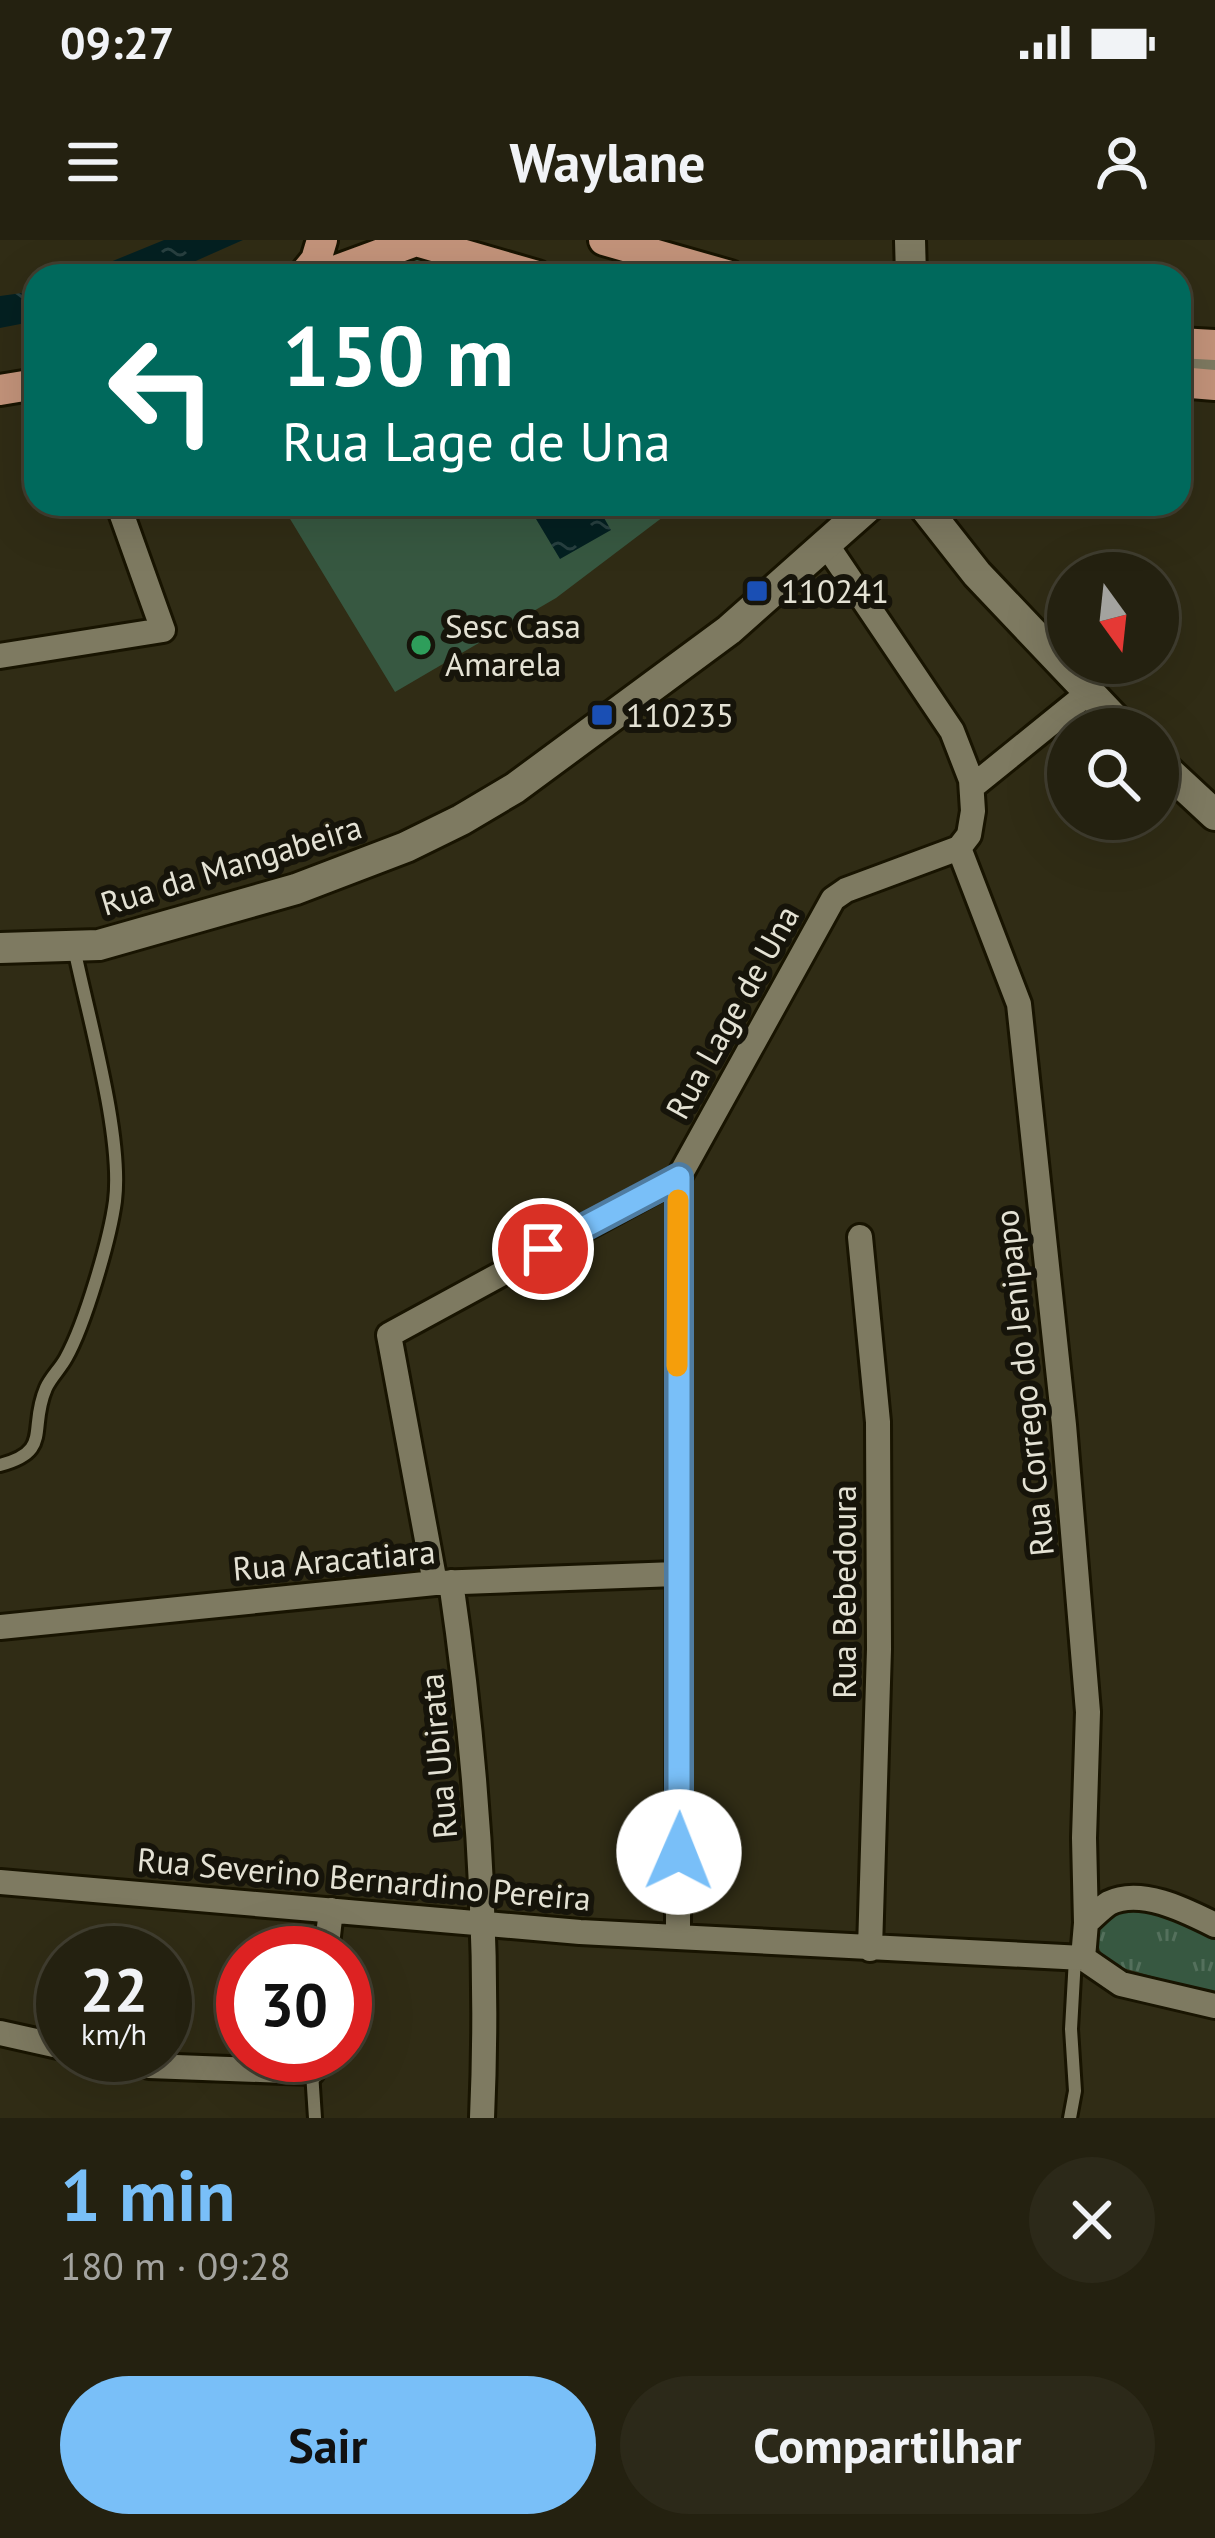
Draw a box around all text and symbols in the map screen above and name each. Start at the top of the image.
text: 09:27 [60,13,174,71]
text: Waylane [509,127,706,197]
icon: menu [60,129,126,195]
icon: person [1089,129,1155,195]
text: 150 m [282,300,514,409]
icon: left [84,312,240,468]
text: Rua Lage de Una [282,406,671,476]
north arrow [1047,552,1179,684]
map controls [1047,552,1179,840]
place label: 110241 [781,569,889,612]
marker: 110241 [744,578,770,604]
place label: Sesc Casa Amarela [445,604,581,685]
marker: Sesc Casa Amarela [408,632,434,658]
place label: 110235 [626,693,734,736]
marker: 110235 [589,702,615,728]
button: search [1047,708,1179,840]
street label: Rua da Mangabeira [95,804,367,925]
street label: Rua Lage de Una [655,897,808,1126]
pin [492,1198,594,1300]
street label: Rua Corrego do Jenipapo [984,1208,1063,1558]
icon: arrive [510,1216,576,1282]
street label: Rua Bebedoura [822,1485,865,1699]
street label: Rua Aracatiara [231,1529,437,1590]
street label: Rua Ubirata [409,1672,466,1840]
position arrow [616,1789,742,1915]
street label: Rua Severino Bernardino Pereira [135,1837,593,1920]
speed limit sign: 30 [216,1926,372,2082]
text: 22 [80,1950,148,2028]
text: km/h [81,2014,147,2053]
text: 1 min [60,2148,236,2241]
button: close [1029,2157,1155,2283]
text: 180 m · 09:28 [60,2240,291,2291]
button: Sair [60,2376,596,2514]
button: Compartilhar [620,2376,1155,2514]

